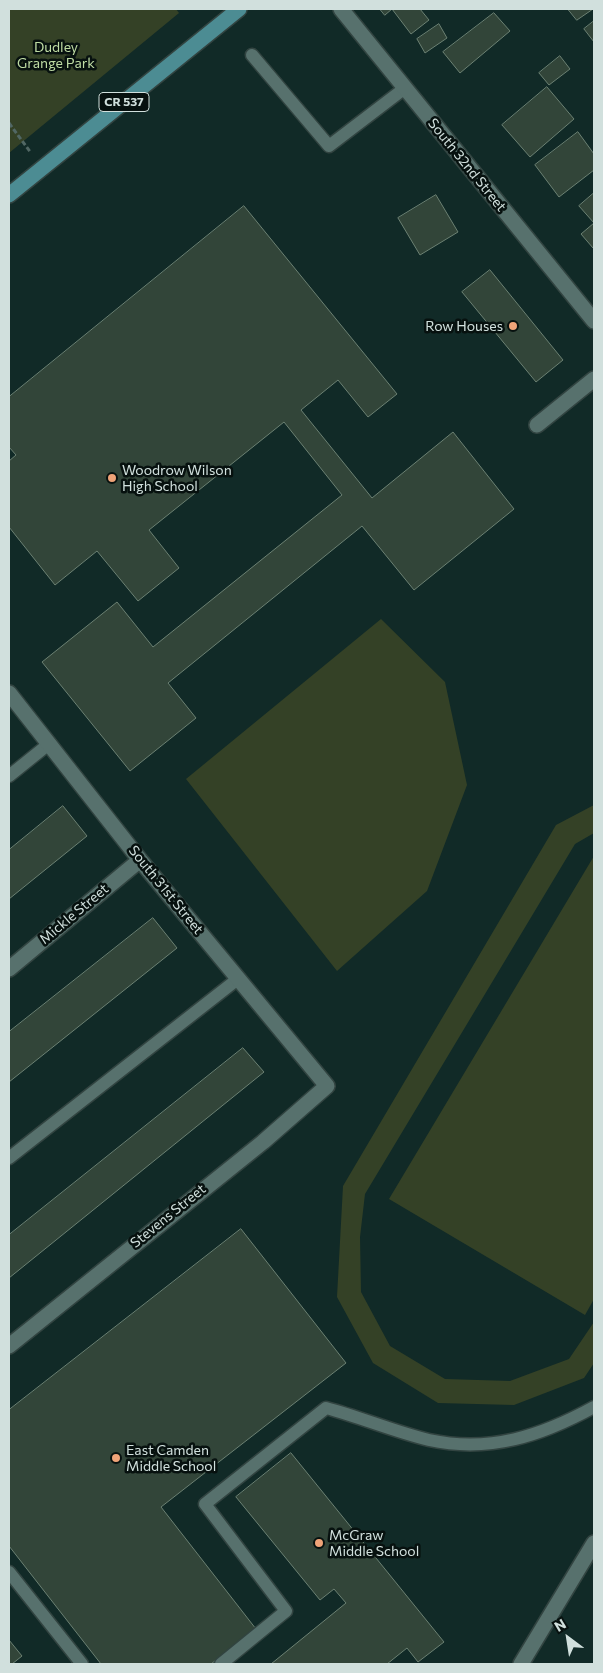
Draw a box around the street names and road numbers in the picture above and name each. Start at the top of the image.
road number: CR 537 [99,92,149,111]
street label: South 32nd Street [424,115,510,215]
street label: South 31st Street [125,842,207,938]
street label: Mickle Street [36,880,112,948]
street label: Stevens Street [127,1181,209,1251]

